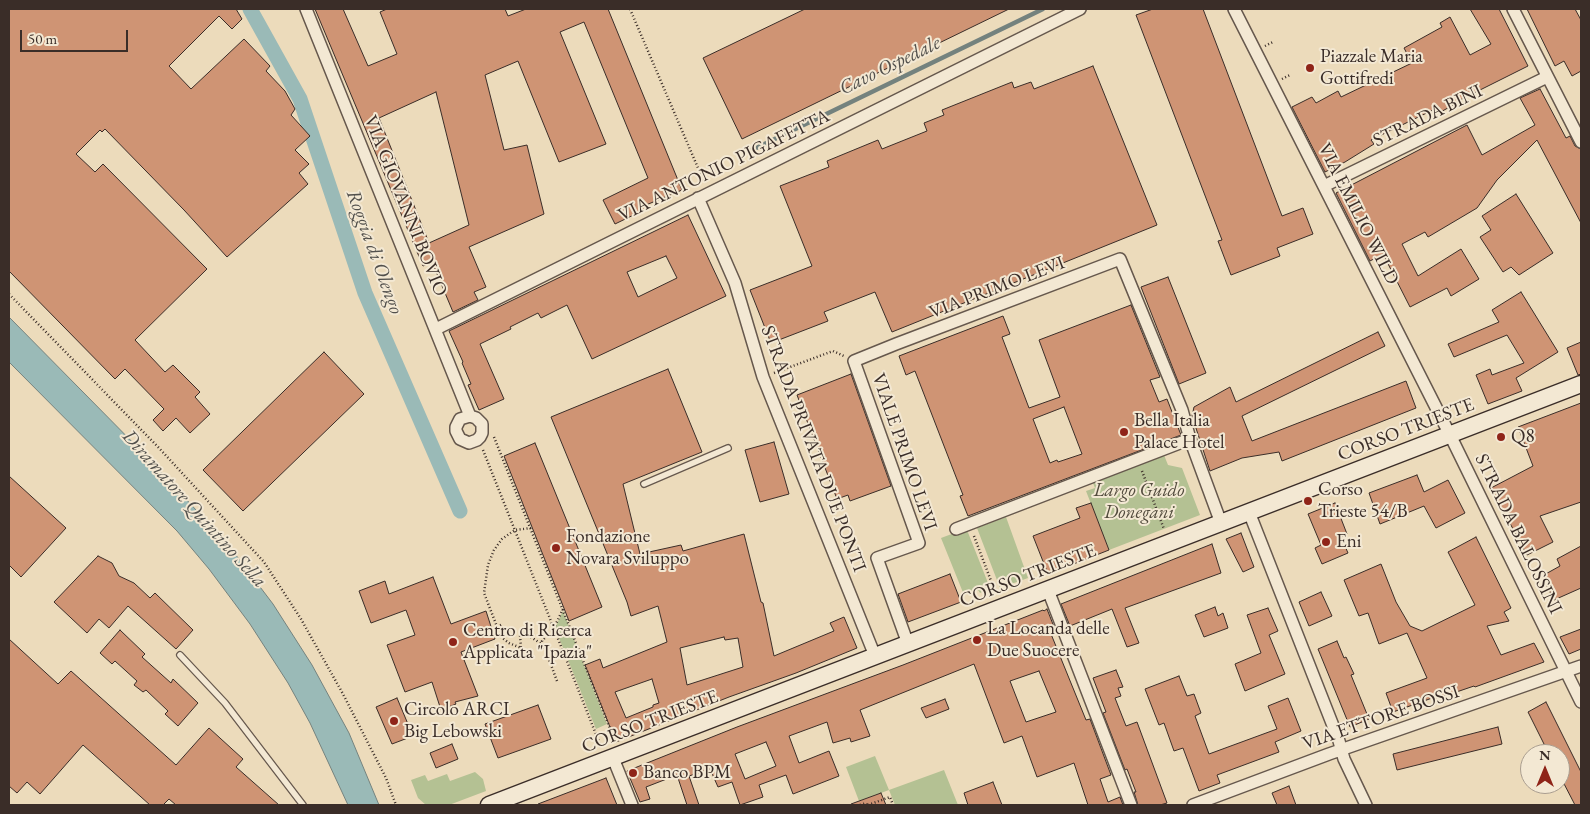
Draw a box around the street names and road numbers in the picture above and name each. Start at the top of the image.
street label: STRADA BINI [1370,80,1486,152]
street label: VIA ANTONIO PIGAFETTA [615,105,833,227]
street label: VIA GIOVANNI BOVIO [358,112,452,300]
street label: VIA EMILIO WILD [1313,139,1403,289]
street label: VIA PRIMO LEVI [926,252,1068,324]
street label: STRADA PRIVATA DUE PONTI [755,323,871,575]
street label: VIALE PRIMO LEVI [866,370,942,534]
street label: CORSO TRIESTE [1335,393,1477,467]
street label: STRADA BALOSSINI [1469,450,1567,618]
street label: CORSO TRIESTE [957,539,1099,613]
street label: VIA ETTORE BOSSI [1300,680,1462,756]
street label: CORSO TRIESTE [579,685,721,759]

